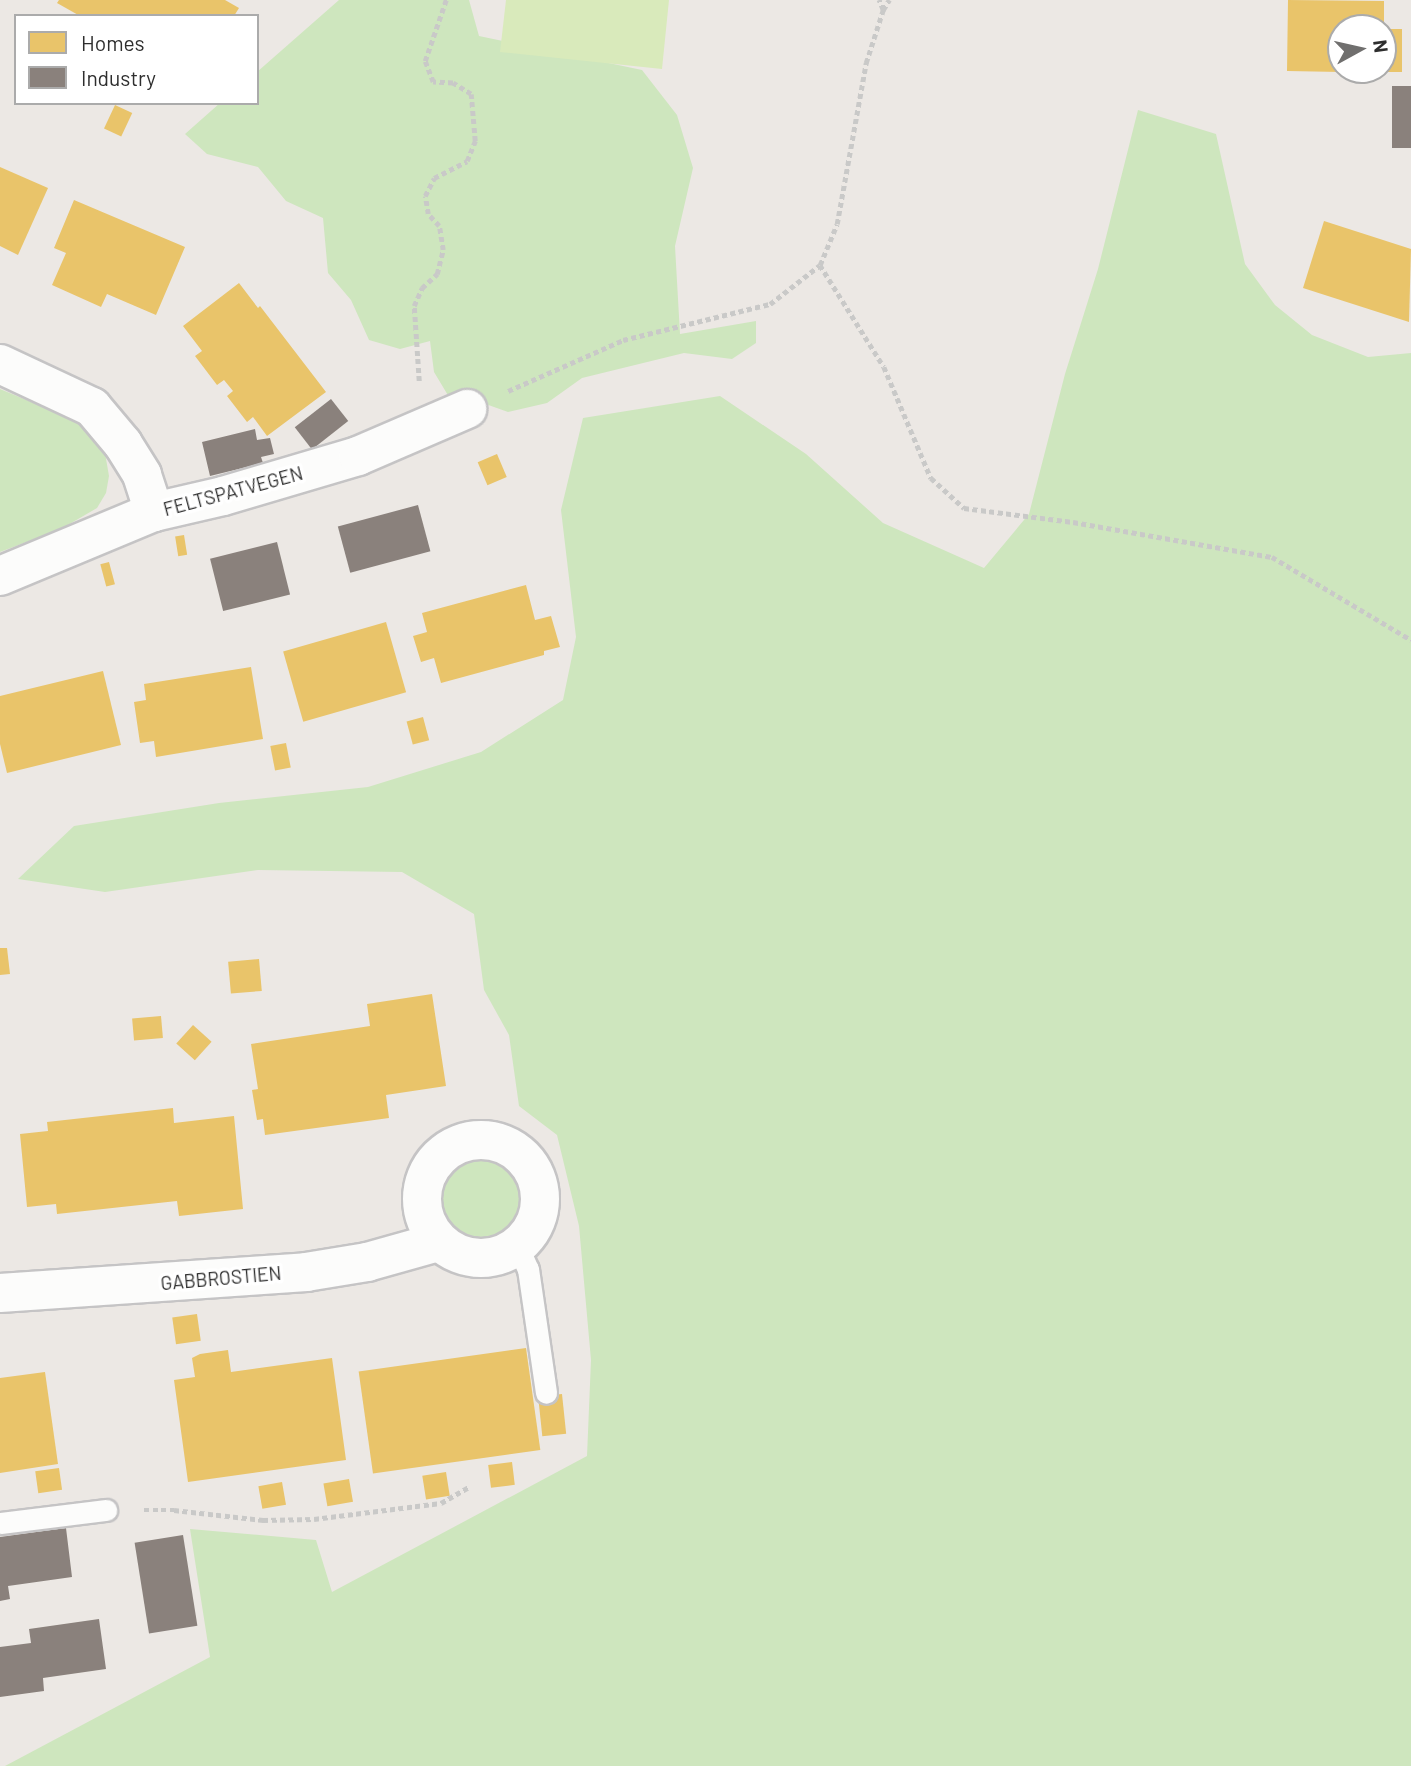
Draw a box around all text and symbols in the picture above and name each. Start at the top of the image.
legend [14,14,259,105]
north arrow [1327,14,1397,84]
text: Homes [81,30,145,55]
text: N [1369,38,1394,54]
text: Industry [81,65,156,90]
street label: FELTSPATVEGEN [161,461,305,521]
street label: GABBROSTIEN [160,1261,282,1295]

